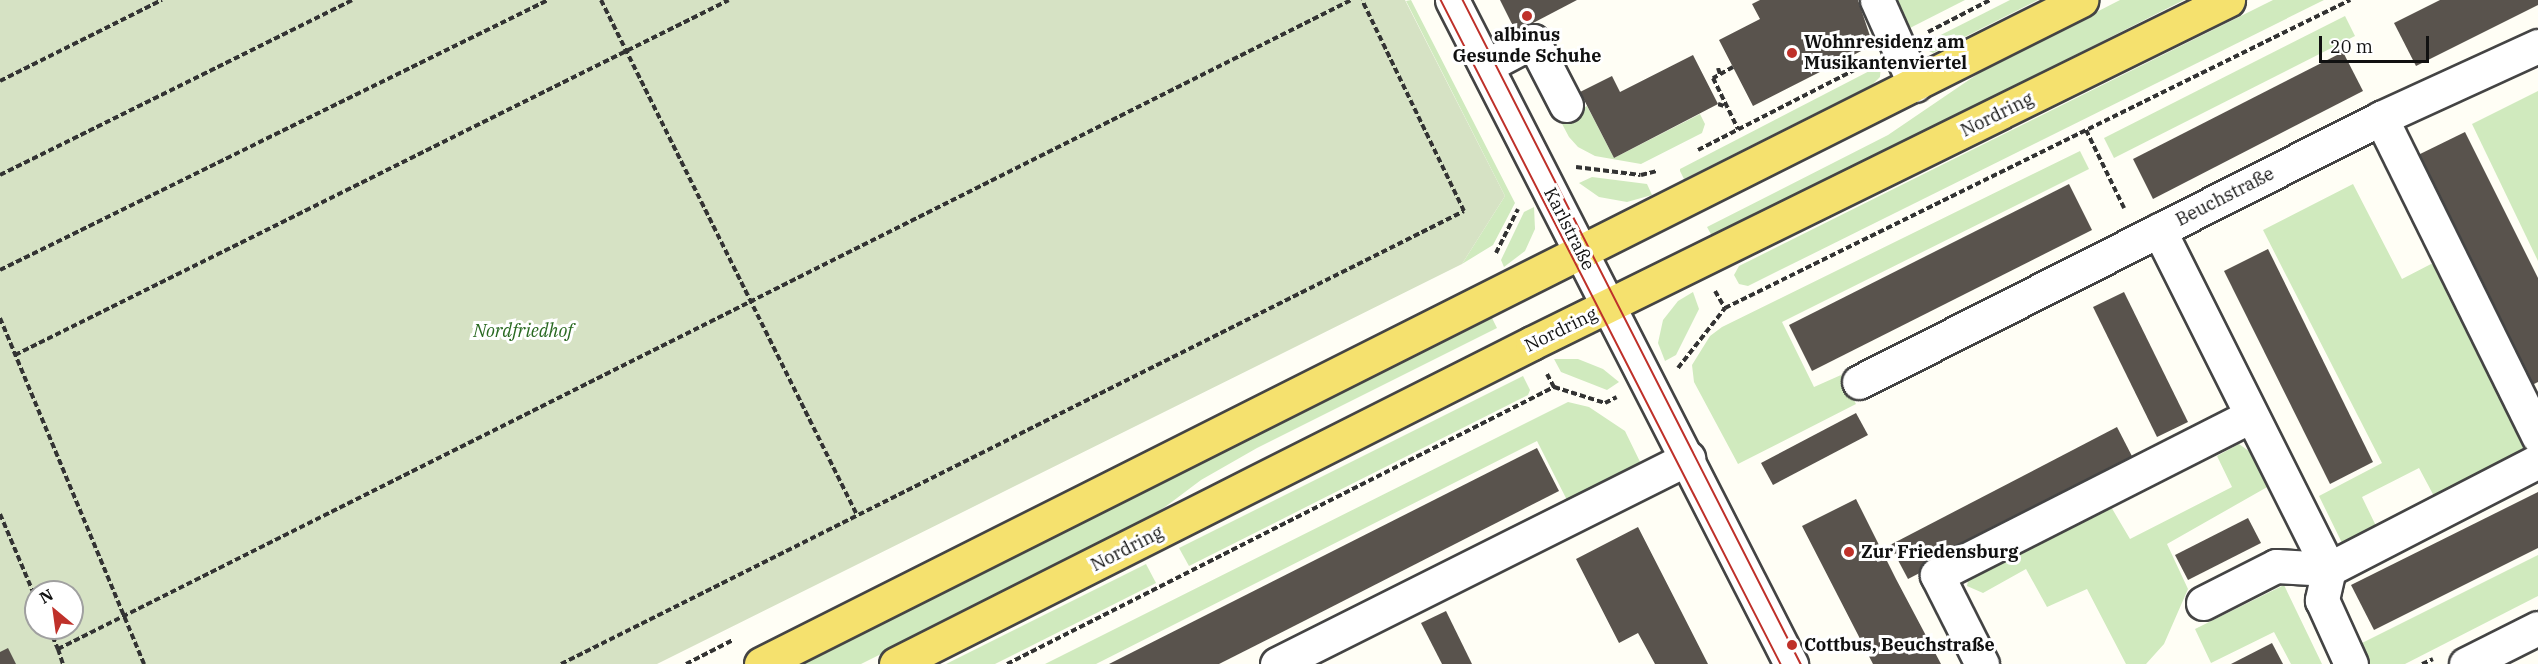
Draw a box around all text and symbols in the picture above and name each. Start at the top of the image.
marker: albinus Gesunde Schuhe [1520,9,1534,23]
scale bar [2322,24,2432,62]
place label: albinus Gesunde Schuhe [1453,25,1601,68]
place label: Wohnresidenz am Musikantenviertel [1804,32,1967,74]
text: 20 m [2330,35,2373,58]
marker: Wohnresidenz am Musikantenviertel [1785,46,1799,60]
street label: Nordring [1957,88,2037,142]
street label: Beuchstraße [2172,163,2278,231]
street label: Karlstraße [1539,184,1599,274]
street label: Nordring [1521,303,1601,357]
park label: Nordfriedhof [473,320,573,342]
street label: Nordring [1087,522,1167,576]
place label: Zur Friedensburg [1861,541,2018,563]
marker: Zur Friedensburg [1842,545,1856,559]
north arrow [24,580,84,640]
text: N [36,584,57,608]
place label: Cottbus, Beuchstraße [1804,634,1995,656]
marker: Cottbus, Beuchstraße [1785,638,1799,652]

